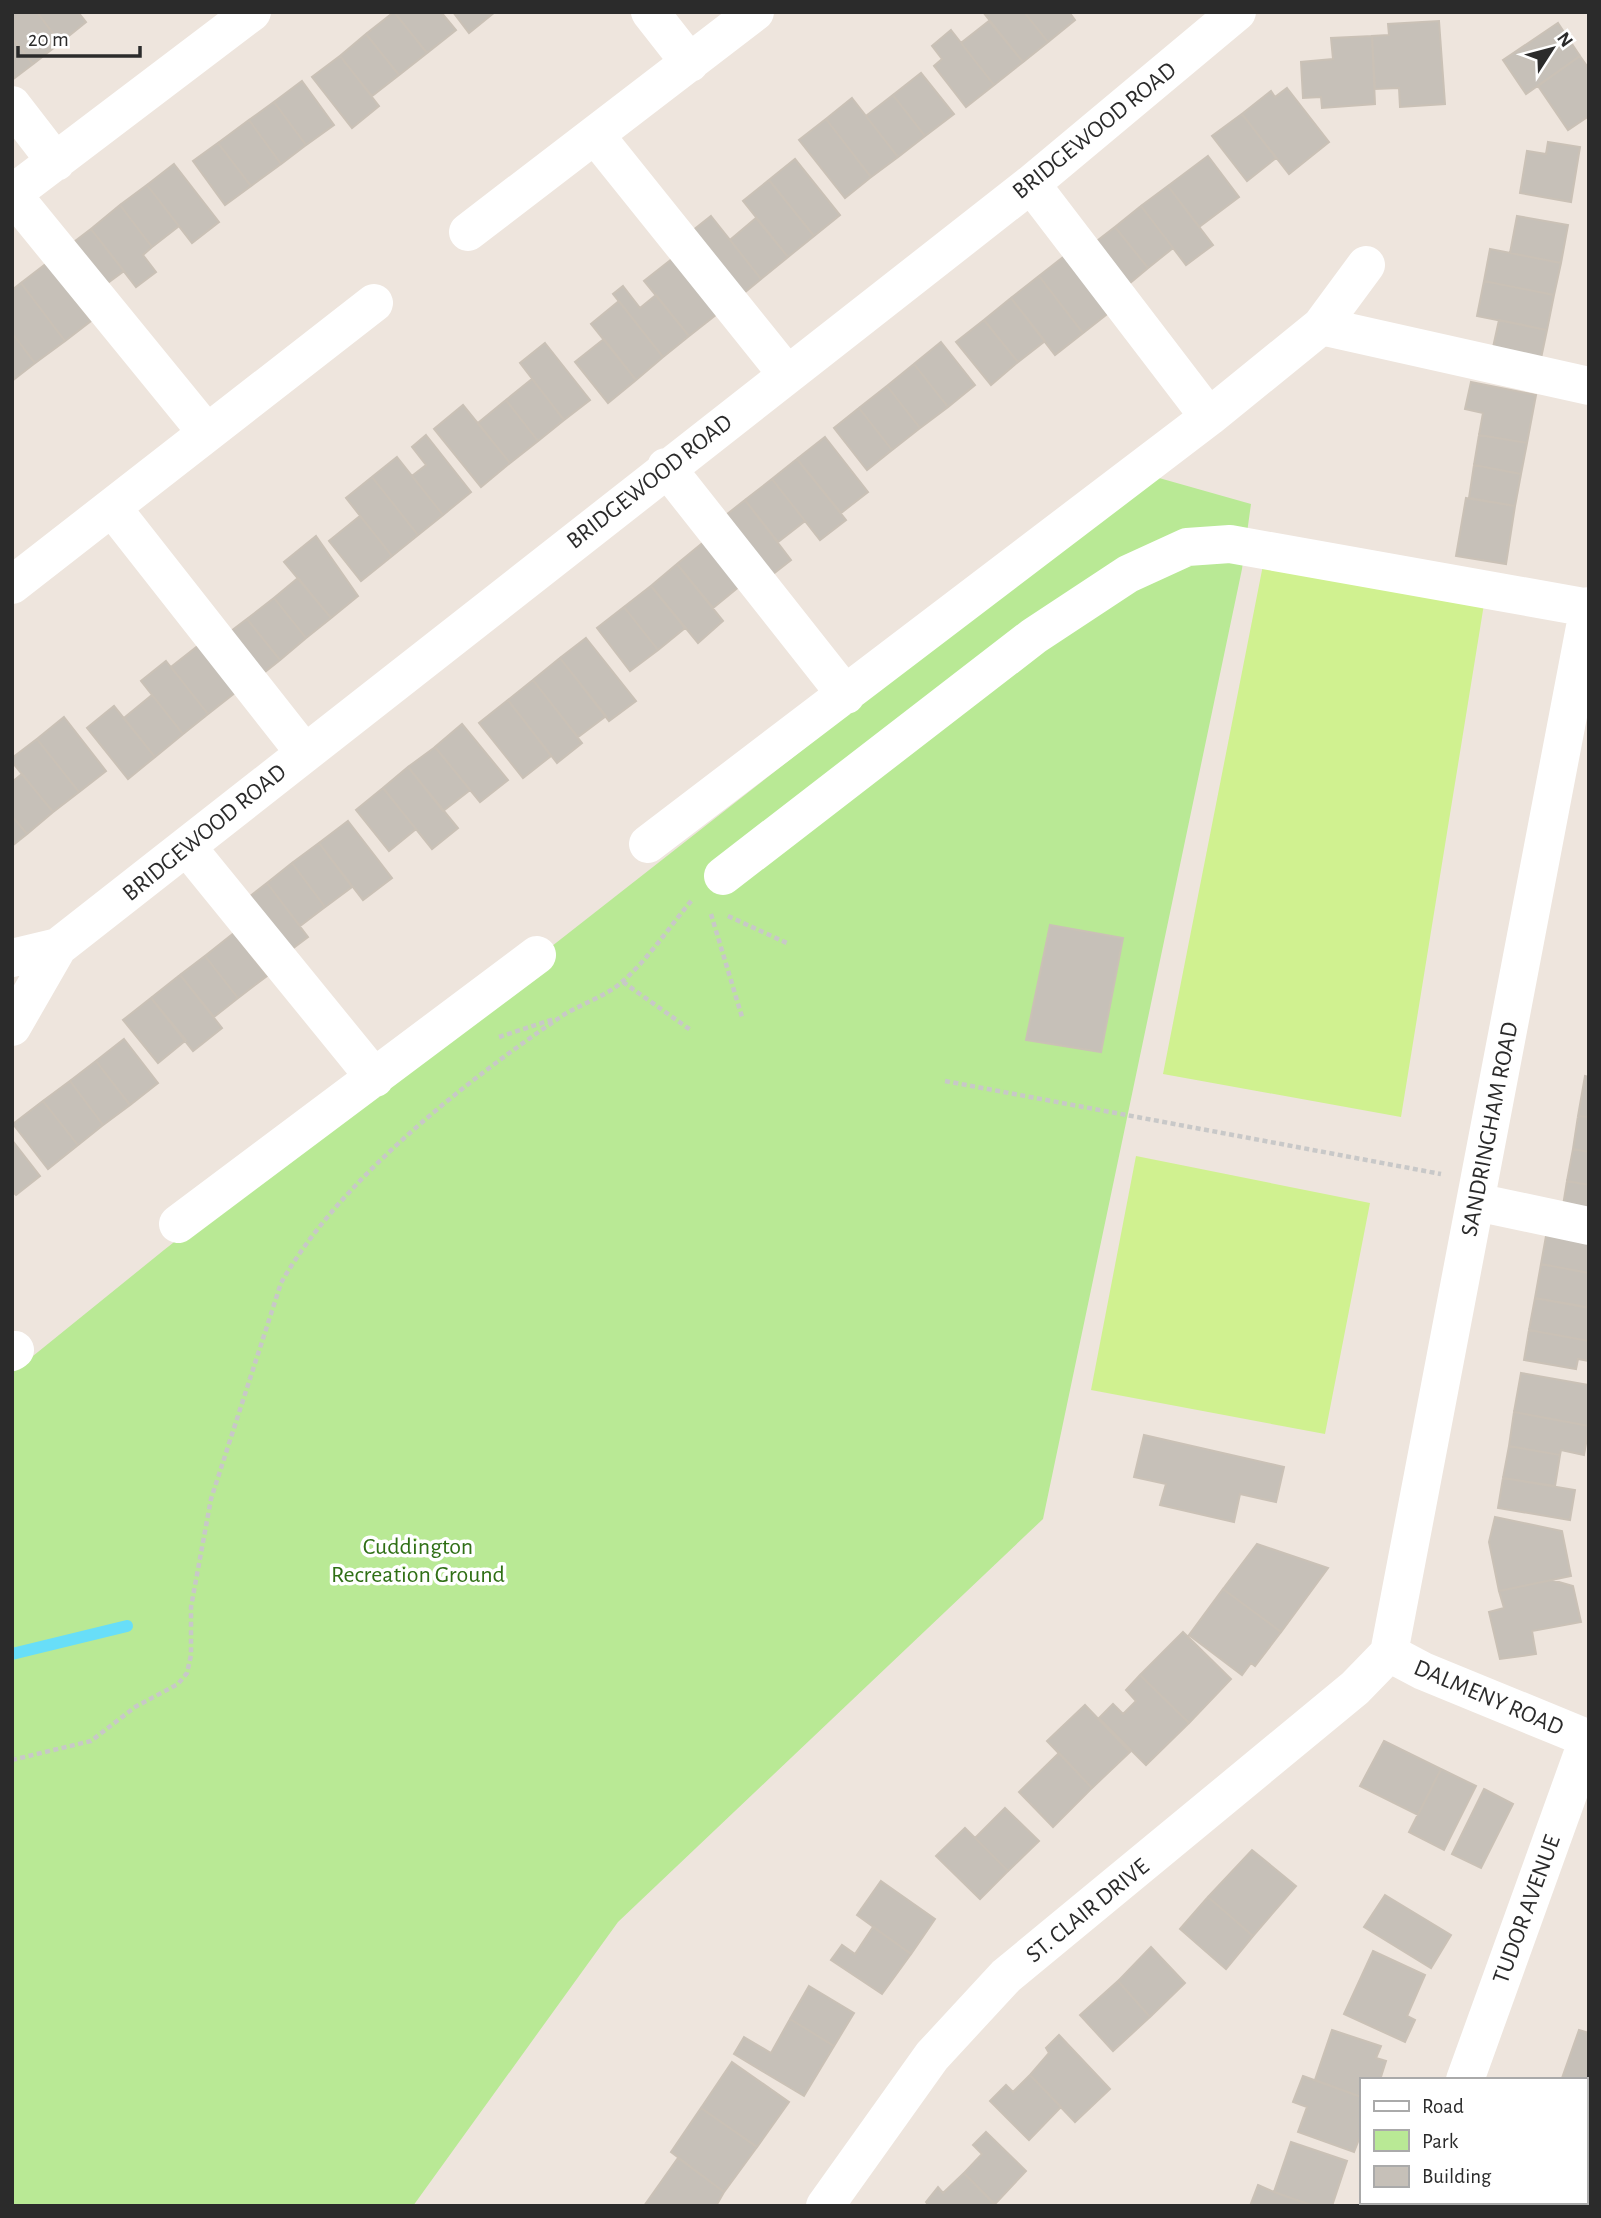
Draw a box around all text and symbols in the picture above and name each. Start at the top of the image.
scale bar [18,14,140,58]
north arrow [1517,14,1587,84]
text: 20 m [28,29,69,50]
text: N [1553,29,1576,51]
street label: BRIDGEWOOD ROAD [1008,58,1181,204]
street label: BRIDGEWOOD ROAD [562,410,737,554]
street label: BRIDGEWOOD ROAD [118,760,291,906]
street label: SANDRINGHAM ROAD [1457,1020,1523,1238]
park label: Cuddington Recreation Ground [331,1535,505,1587]
street label: DALMENY ROAD [1410,1656,1567,1740]
street label: TUDOR AVENUE [1489,1831,1565,1987]
street label: ST. CLAIR DRIVE [1022,1854,1154,1967]
legend [1360,2078,1587,2204]
text: Road [1422,2096,1464,2117]
text: Park [1422,2131,1459,2152]
text: Building [1422,2166,1492,2187]

